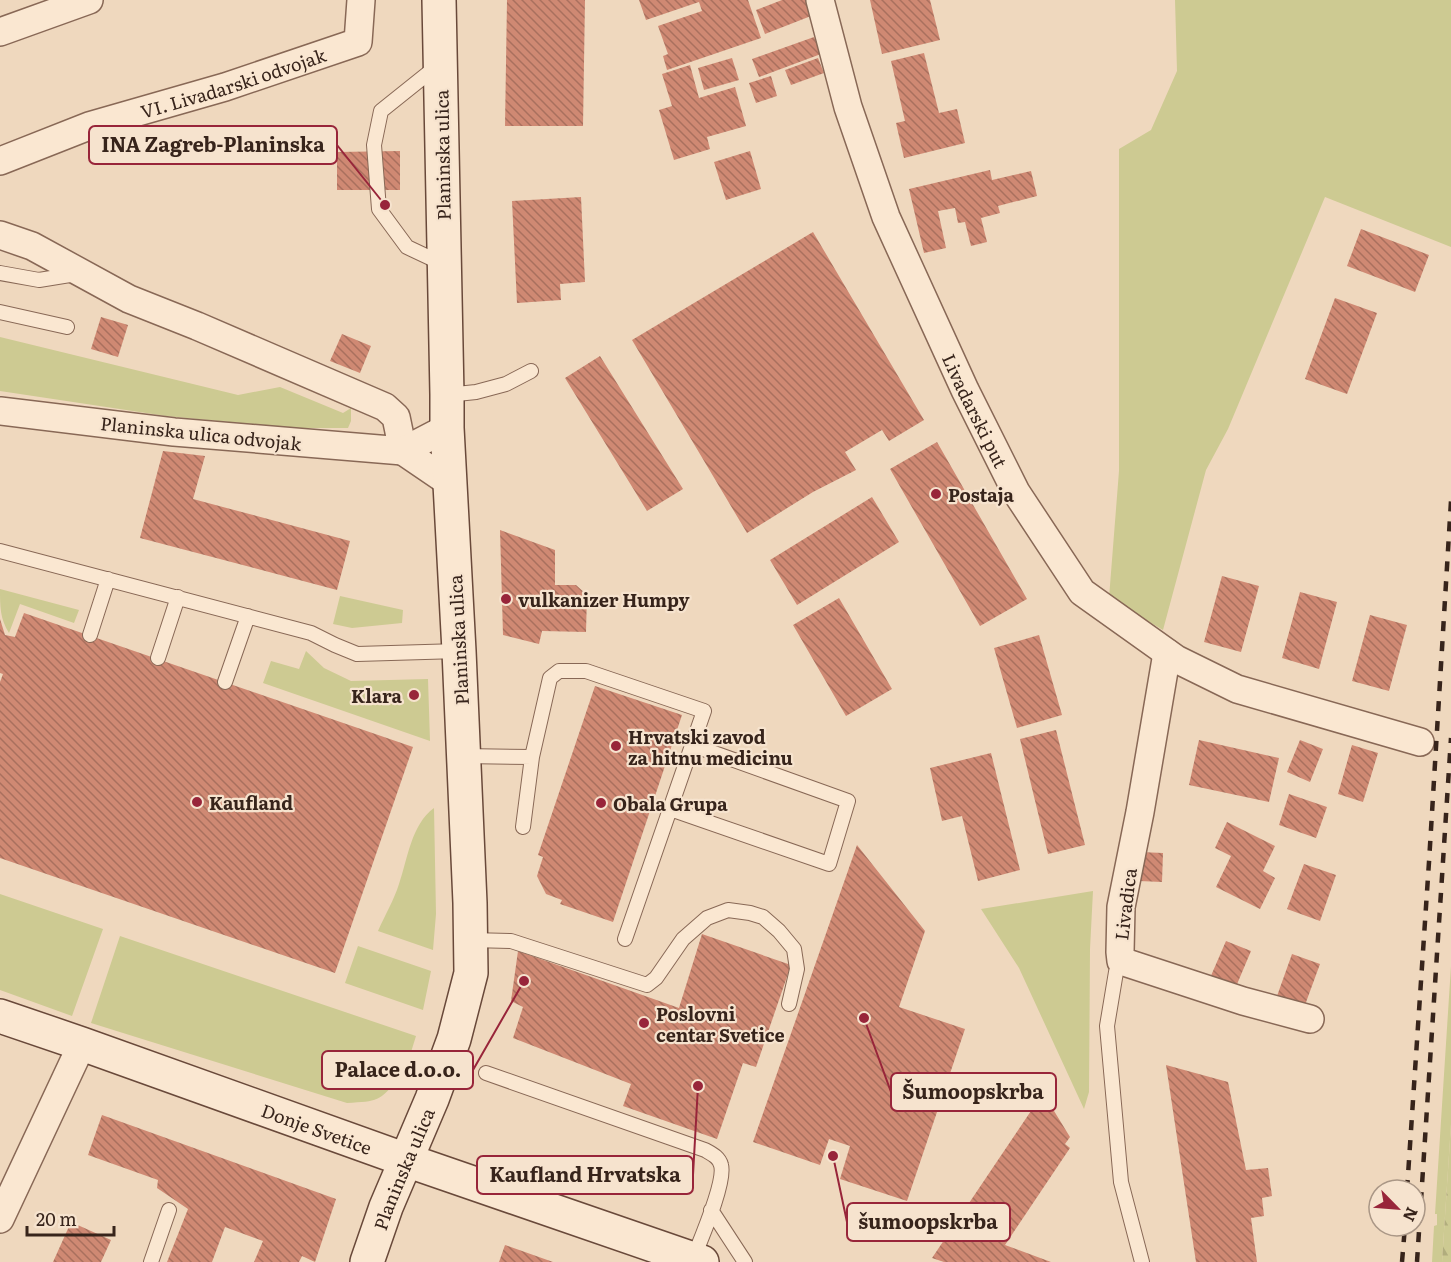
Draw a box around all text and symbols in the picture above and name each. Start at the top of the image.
street label: VI. Livadarski odvojak [137,40,330,124]
street label: Planinska ulica [427,89,457,221]
callout: INA Zagreb-Planinska [89,126,337,164]
text: INA Zagreb-Planinska [101,128,325,158]
street label: Livadarski put [936,349,1015,473]
street label: Planinska ulica odvojak [99,409,304,457]
place label: Postaja [948,481,1014,508]
marker: Postaja [929,487,943,501]
street label: Planinska ulica [441,574,475,706]
place label: vulkanizer Humpy [518,586,690,613]
marker: vulkanizer Humpy [499,592,513,606]
place label: Klara [351,682,403,709]
marker: Klara [407,688,421,702]
place label: Hrvatski zavod za hitnu medicinu [628,723,793,771]
marker: Hrvatski zavod za hitnu medicinu [609,739,623,753]
place label: Kaufland [209,789,293,816]
place label: Obala Grupa [613,790,728,817]
marker: Kaufland [190,795,204,809]
marker: Obala Grupa [594,796,608,810]
street label: Livadica [1107,866,1143,942]
place label: Poslovni centar Svetice [656,1000,785,1048]
marker: Poslovni centar Svetice [637,1016,651,1030]
callout: Palace d.o.o. [322,1051,473,1089]
text: Palace d.o.o. [335,1053,461,1083]
callout: Šumoopskrba [891,1073,1056,1111]
text: Šumoopskrba [902,1075,1044,1105]
street label: Donje Svetice [258,1096,376,1160]
street label: Planinska ulica [366,1103,441,1234]
callout: Kaufland Hrvatska [477,1156,693,1194]
text: Kaufland Hrvatska [489,1158,681,1188]
north arrow [1367,1178,1427,1238]
scale bar [27,1199,114,1237]
callout: šumoopskrba [847,1203,1010,1241]
text: N [1398,1204,1425,1226]
text: 20 m [36,1205,77,1232]
text: šumoopskrba [858,1205,998,1235]

